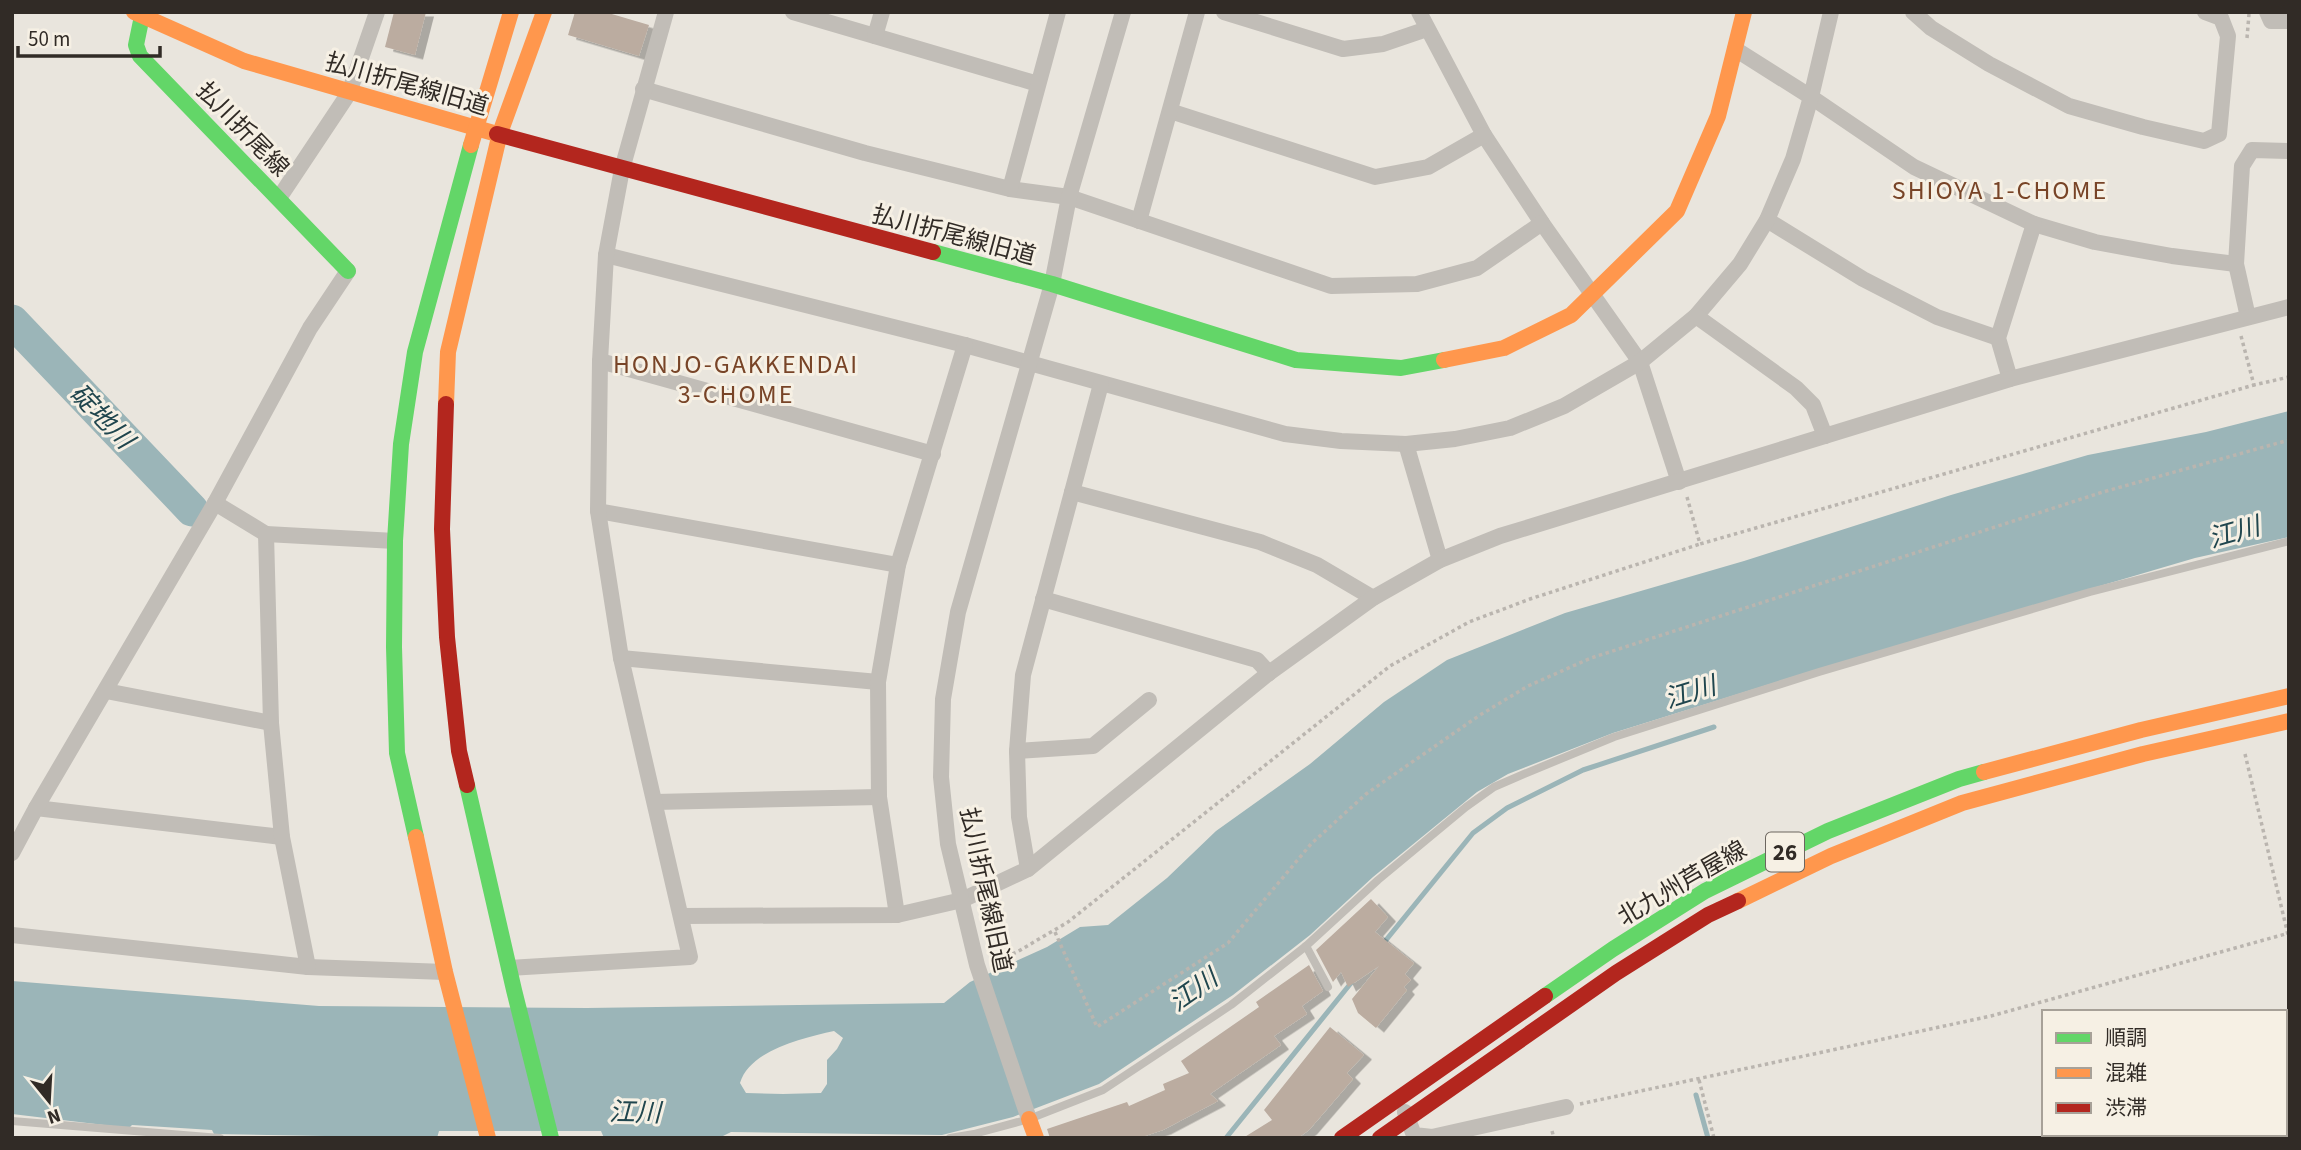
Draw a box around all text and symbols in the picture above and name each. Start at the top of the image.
scale bar [18,14,159,58]
text: 50 m [28,24,70,54]
street label: 払川折尾線旧道 [321,45,492,124]
street label: 払川折尾線 [188,74,297,185]
district label: SHIOYA 1-CHOME [1892,172,2108,209]
street label: 払川折尾線旧道 [868,197,1040,274]
district label: HONJO-GAKKENDAI 3-CHOME [613,346,859,413]
water label: 碇地川 [61,375,144,459]
water label: 江川 [2204,507,2267,557]
water label: 江川 [1660,666,1723,718]
street label: 払川折尾線旧道 [951,804,1020,976]
street label: 北九州芦屋線 [1611,832,1753,935]
road number: 26 [1766,832,1804,872]
water label: 江川 [1161,959,1228,1020]
legend [2042,1010,2287,1136]
text: 順調 [2105,1023,2147,1053]
text: 混雑 [2105,1058,2147,1088]
north arrow [14,1066,84,1136]
text: 渋滞 [2105,1093,2147,1123]
water label: 江川 [609,1094,664,1132]
text: N [44,1101,64,1131]

